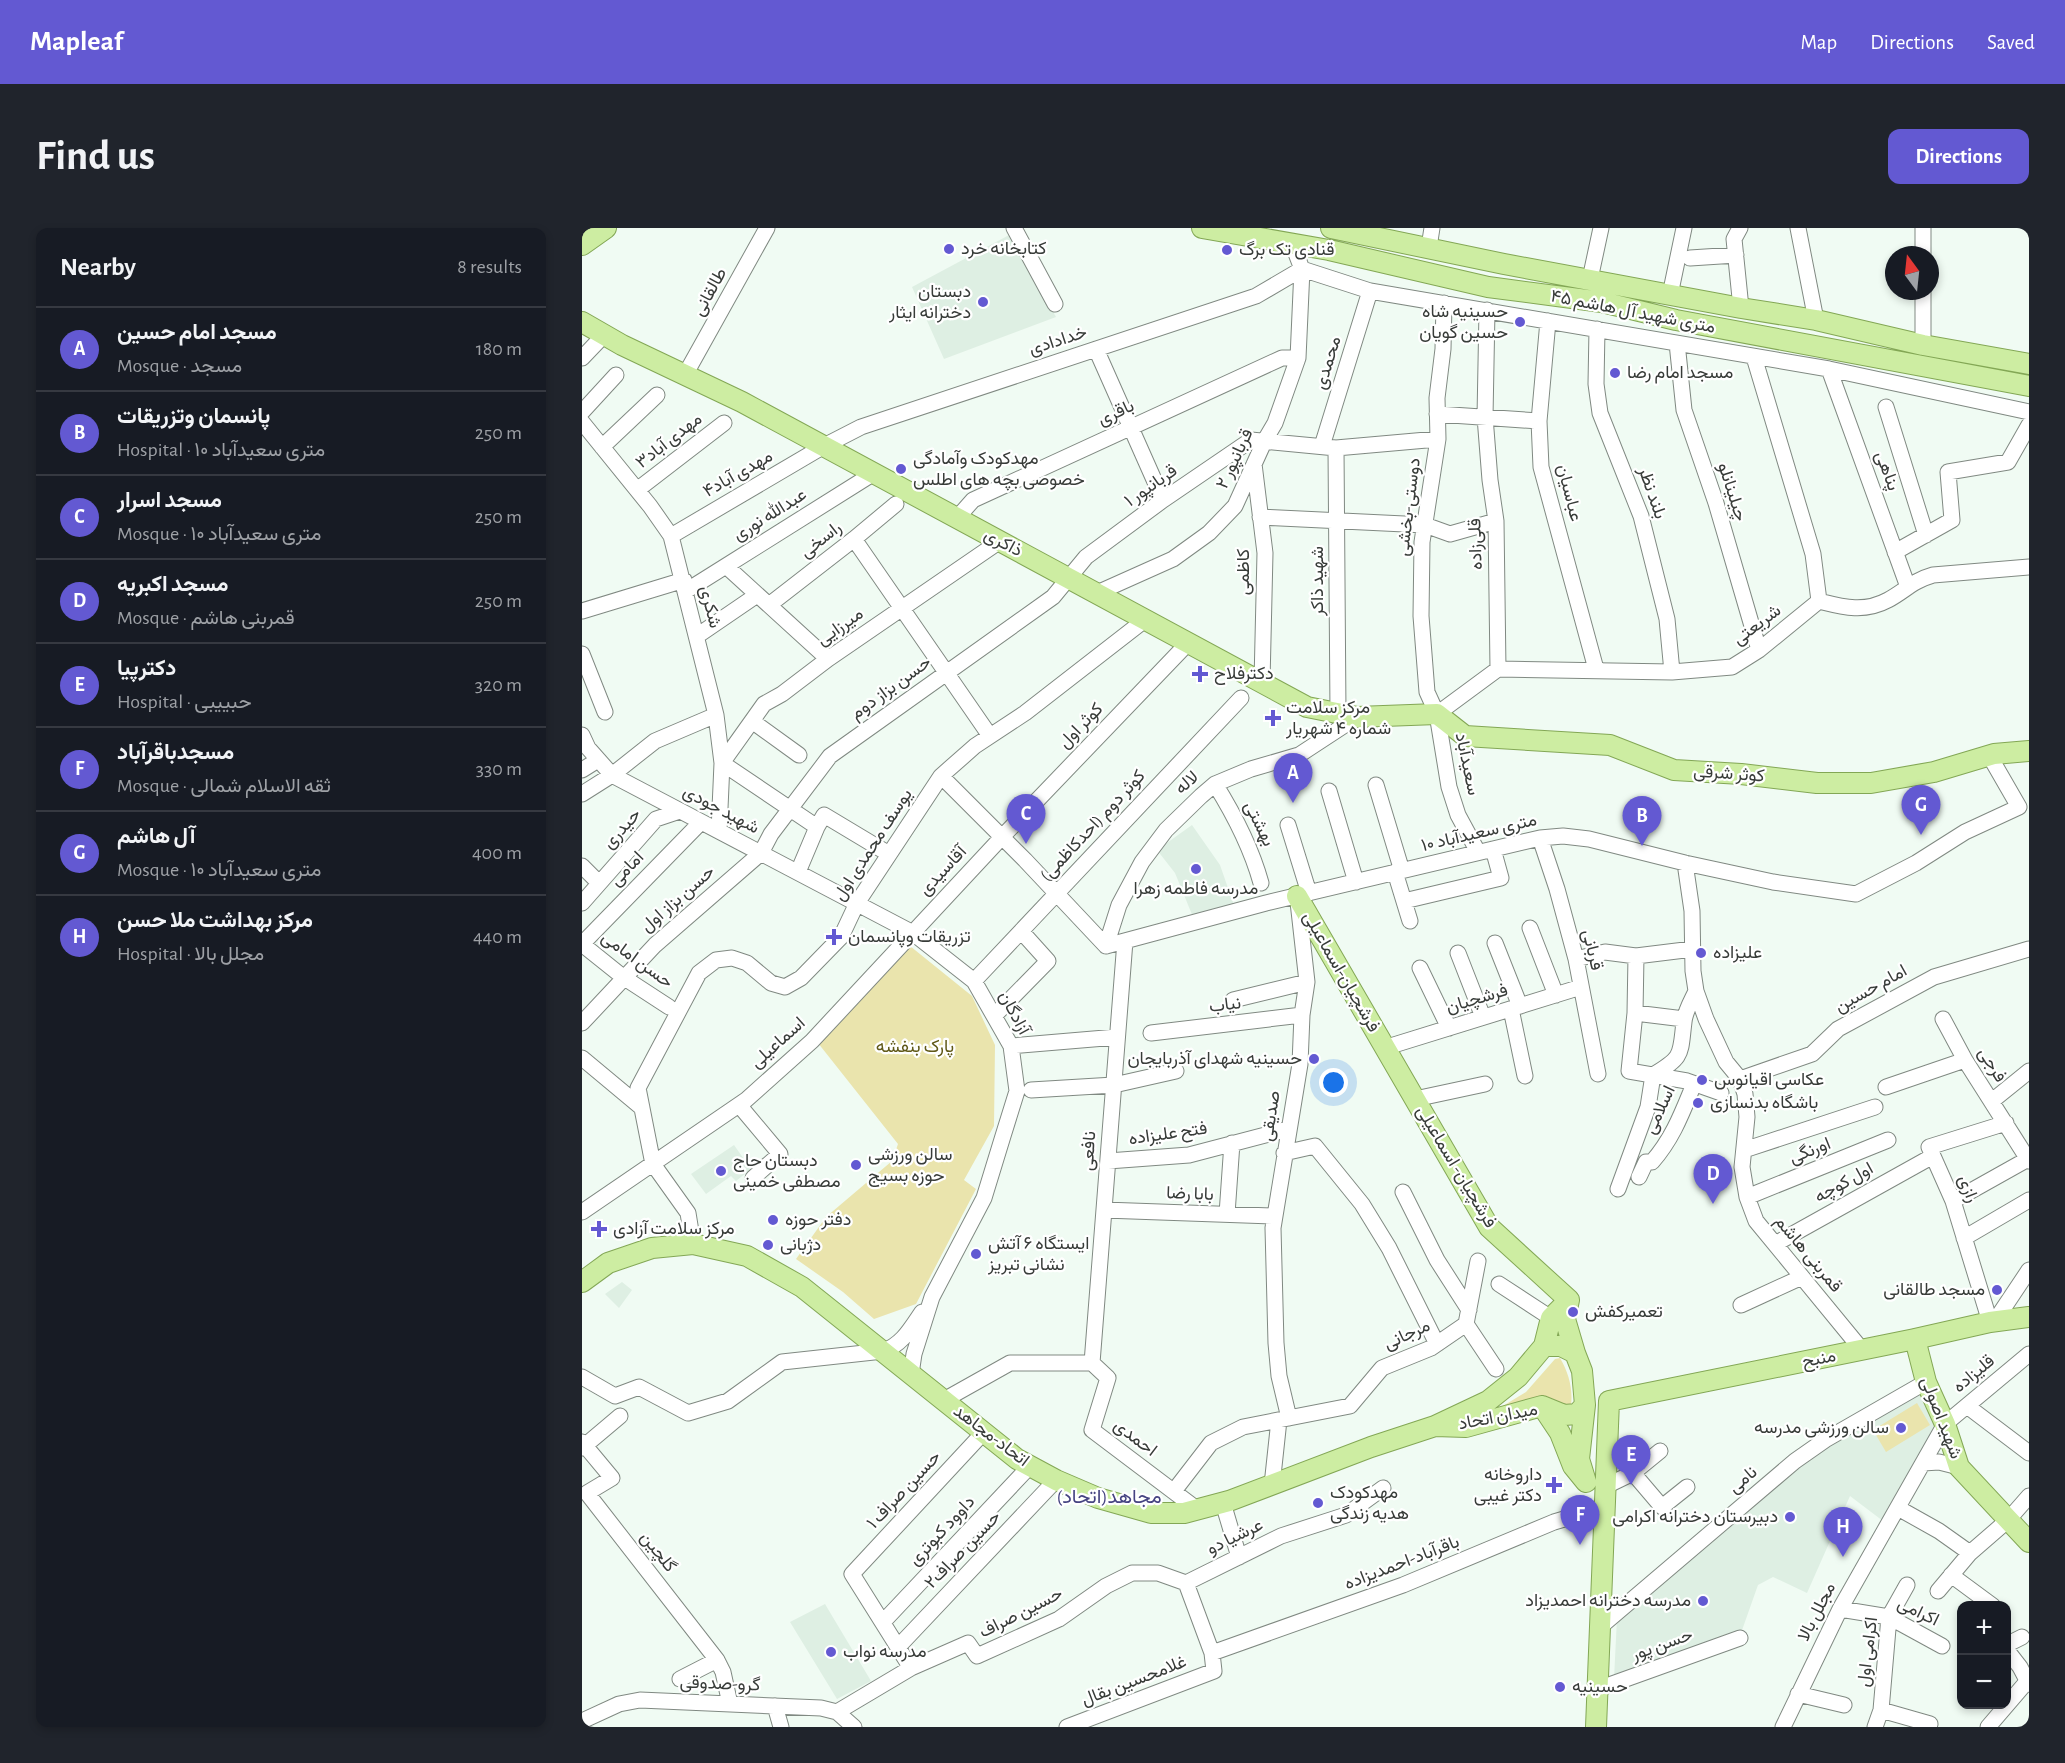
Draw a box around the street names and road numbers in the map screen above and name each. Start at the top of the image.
street label: طالقانی [689,265,731,320]
street label: ۴۵ متری شهید آل هاشم [1549,286,1717,339]
street label: خدادادی [1027,323,1090,360]
street label: محمدی [1311,334,1346,392]
street label: باقری [1095,397,1137,430]
street label: مهدی آباد۳ [632,409,706,473]
street label: قربانپور ۲ [1213,426,1258,493]
street label: مهدی آباد۴ [700,446,776,502]
street label: پناهی [1870,449,1902,494]
street label: دوستی-بخشی [1394,457,1425,557]
street label: چیلینانلو [1712,460,1750,524]
street label: قربانپور ۱ [1121,461,1182,512]
street label: عباسیان [1553,463,1585,523]
street label: بلند نظر [1633,464,1669,522]
street label: عبدالله نوری [729,483,810,545]
street label: راسخی [797,518,846,562]
street label: قلی‌زاده [1466,518,1487,570]
street label: ذاکری [980,526,1025,561]
street label: شهید ذاکر [1309,546,1328,617]
street label: کاظمی [1235,549,1254,595]
street label: شکری [695,584,724,630]
street label: شریعتی [1730,601,1785,650]
street label: میرزایی [813,605,867,650]
street label: حسن بزاز دوم [847,653,936,725]
street label: کوثر اول [1055,700,1107,753]
street label: سعیدآباد [1452,731,1483,797]
street label: کوثر شرقی [1693,763,1765,786]
street label: کوثر دوم (احدکاظمی) [1037,767,1150,886]
street label: لاله [1172,768,1202,798]
street label: شهید جودی [679,782,762,838]
street label: یوسف محمدی اول [830,786,917,905]
street label: بهشتی [1240,799,1278,850]
street label: حیدری [600,806,645,853]
street label: ۱۰ متری سعیدآباد [1419,810,1539,856]
street label: آقاسیدی [915,841,972,900]
street label: امامی [607,848,648,890]
street label: حسن بزاز اول [638,862,719,936]
street label: فرشچیان-اسماعیلی [1297,909,1383,1036]
street label: حسن امامی [597,928,676,993]
street label: قربانی [1578,928,1605,973]
street label: امام حسین [1832,962,1911,1018]
street label: فرشچیان [1444,981,1511,1019]
street label: آزادگان [994,988,1035,1040]
street label: نیاب [1208,994,1242,1016]
street label: اسماعیلی [747,1014,809,1073]
street label: فرجی [1974,1044,2010,1086]
street label: اسلامی [1641,1083,1680,1137]
street label: صدیقی [1258,1089,1285,1143]
street label: فرشچیان- اسماعیلی [1411,1103,1499,1232]
street label: فتح علیزاده [1128,1120,1209,1150]
street label: نافعی [1079,1130,1100,1172]
street label: اورنگی [1786,1134,1834,1168]
street label: اول کوچه [1812,1160,1877,1208]
street label: رازی [1954,1173,1981,1206]
street label: بابا رضا [1166,1184,1214,1205]
street label: قمربنی هاشم [1769,1212,1845,1297]
street label: مرجانی [1381,1317,1433,1354]
street label: منبح [1800,1347,1838,1373]
street label: قلیزاده [1950,1352,1999,1397]
street label: شهید اصولی [1916,1374,1965,1462]
street label: میدان اتحاد [1457,1401,1539,1433]
street label: اتحاد-مجاهد [950,1402,1032,1470]
street label: احمدی [1109,1416,1160,1461]
street label: حسین صراف ۱ [864,1448,945,1533]
street label: نامی [1725,1463,1761,1498]
street label: داوود کبوتری [905,1493,979,1570]
street label: حسین صراف۲ [922,1508,1005,1593]
street label: عرشیا دو [1204,1516,1266,1559]
street label: گلچین [635,1528,680,1577]
street label: باقرآباد-احمدیزاده [1342,1532,1462,1594]
street label: مجلل بالا [1795,1580,1840,1645]
street label: حسین صراف [976,1584,1066,1643]
street label: اکرامی [1894,1594,1942,1631]
street label: اکرامی اول [1855,1616,1882,1688]
street label: حسن پور [1628,1626,1696,1667]
street label: غلامحسین بقال [1079,1653,1189,1710]
street label: گرو-صدوقی [679,1673,761,1695]

